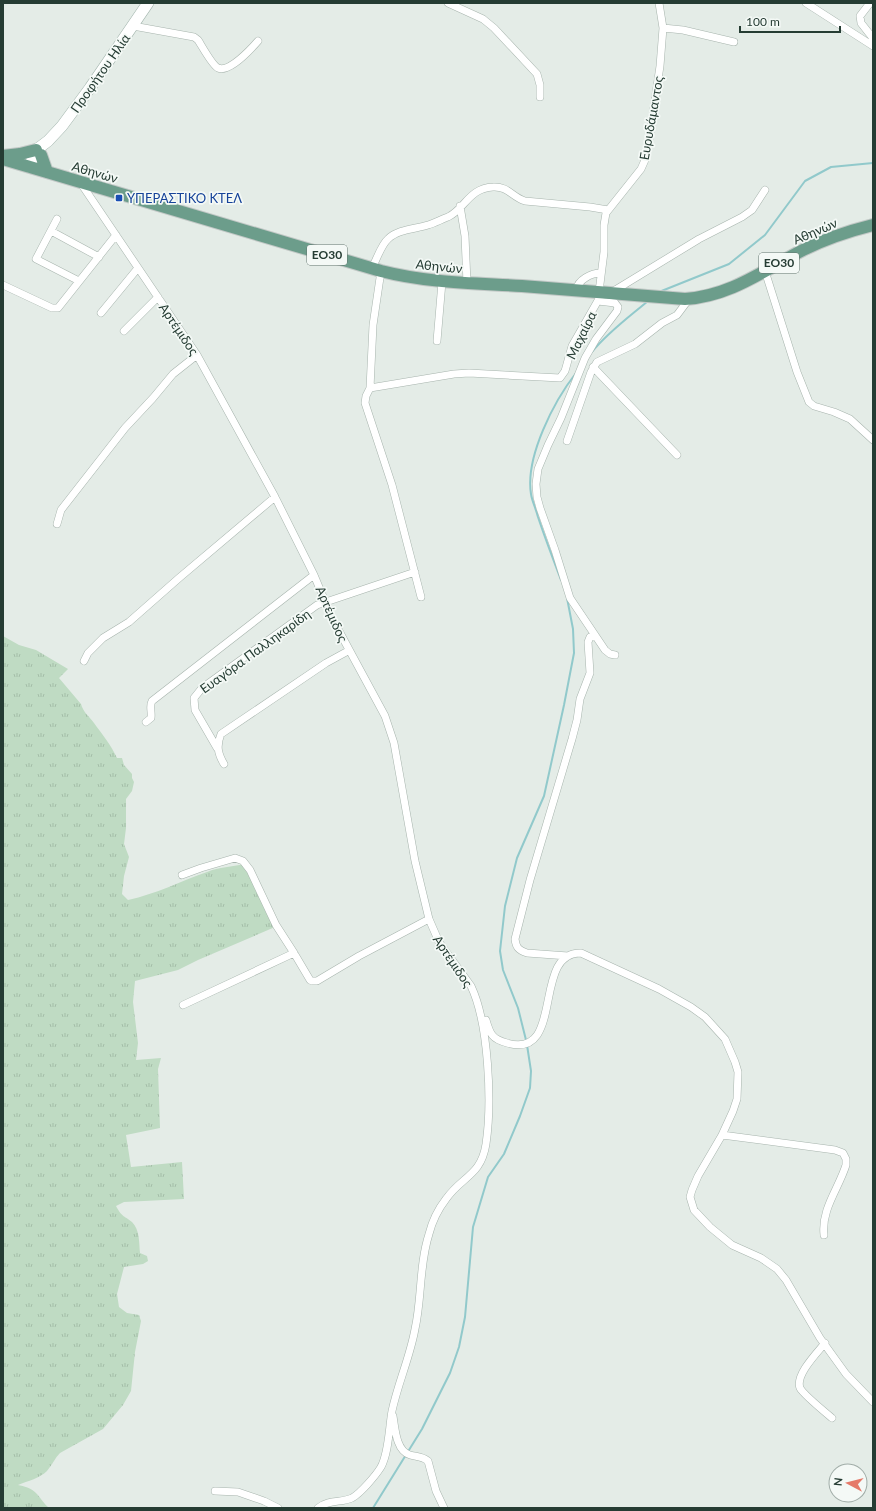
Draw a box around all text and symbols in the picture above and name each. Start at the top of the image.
scale bar [740,8,840,34]
text: 100 m [746,14,780,29]
street label: Προφήτου Ηλία [67,30,133,116]
street label: Ευρυδάμαντος [636,75,666,161]
street label: Αθηνών [70,158,120,186]
place label: ΥΠΕΡΑΣΤΙΚΟ ΚΤΕΛ [127,190,242,206]
marker: ΥΠΕΡΑΣΤΙΚΟ ΚΤΕΛ [114,193,124,203]
street label: Αθηνών [790,214,840,248]
road number: ΕΟ30 [307,245,347,265]
road number: ΕΟ30 [759,253,799,273]
street label: Αθηνών [415,256,463,276]
street label: Αρτέμιδος [156,300,202,358]
street label: Μαχαίρα [562,308,600,362]
street label: Αρτέμιδος [313,584,351,644]
street label: Ευαγόρα Παλληκαρίδη [197,605,313,697]
street label: Αρτέμιδος [430,932,476,990]
north arrow [828,1463,868,1503]
text: N [831,1477,845,1487]

